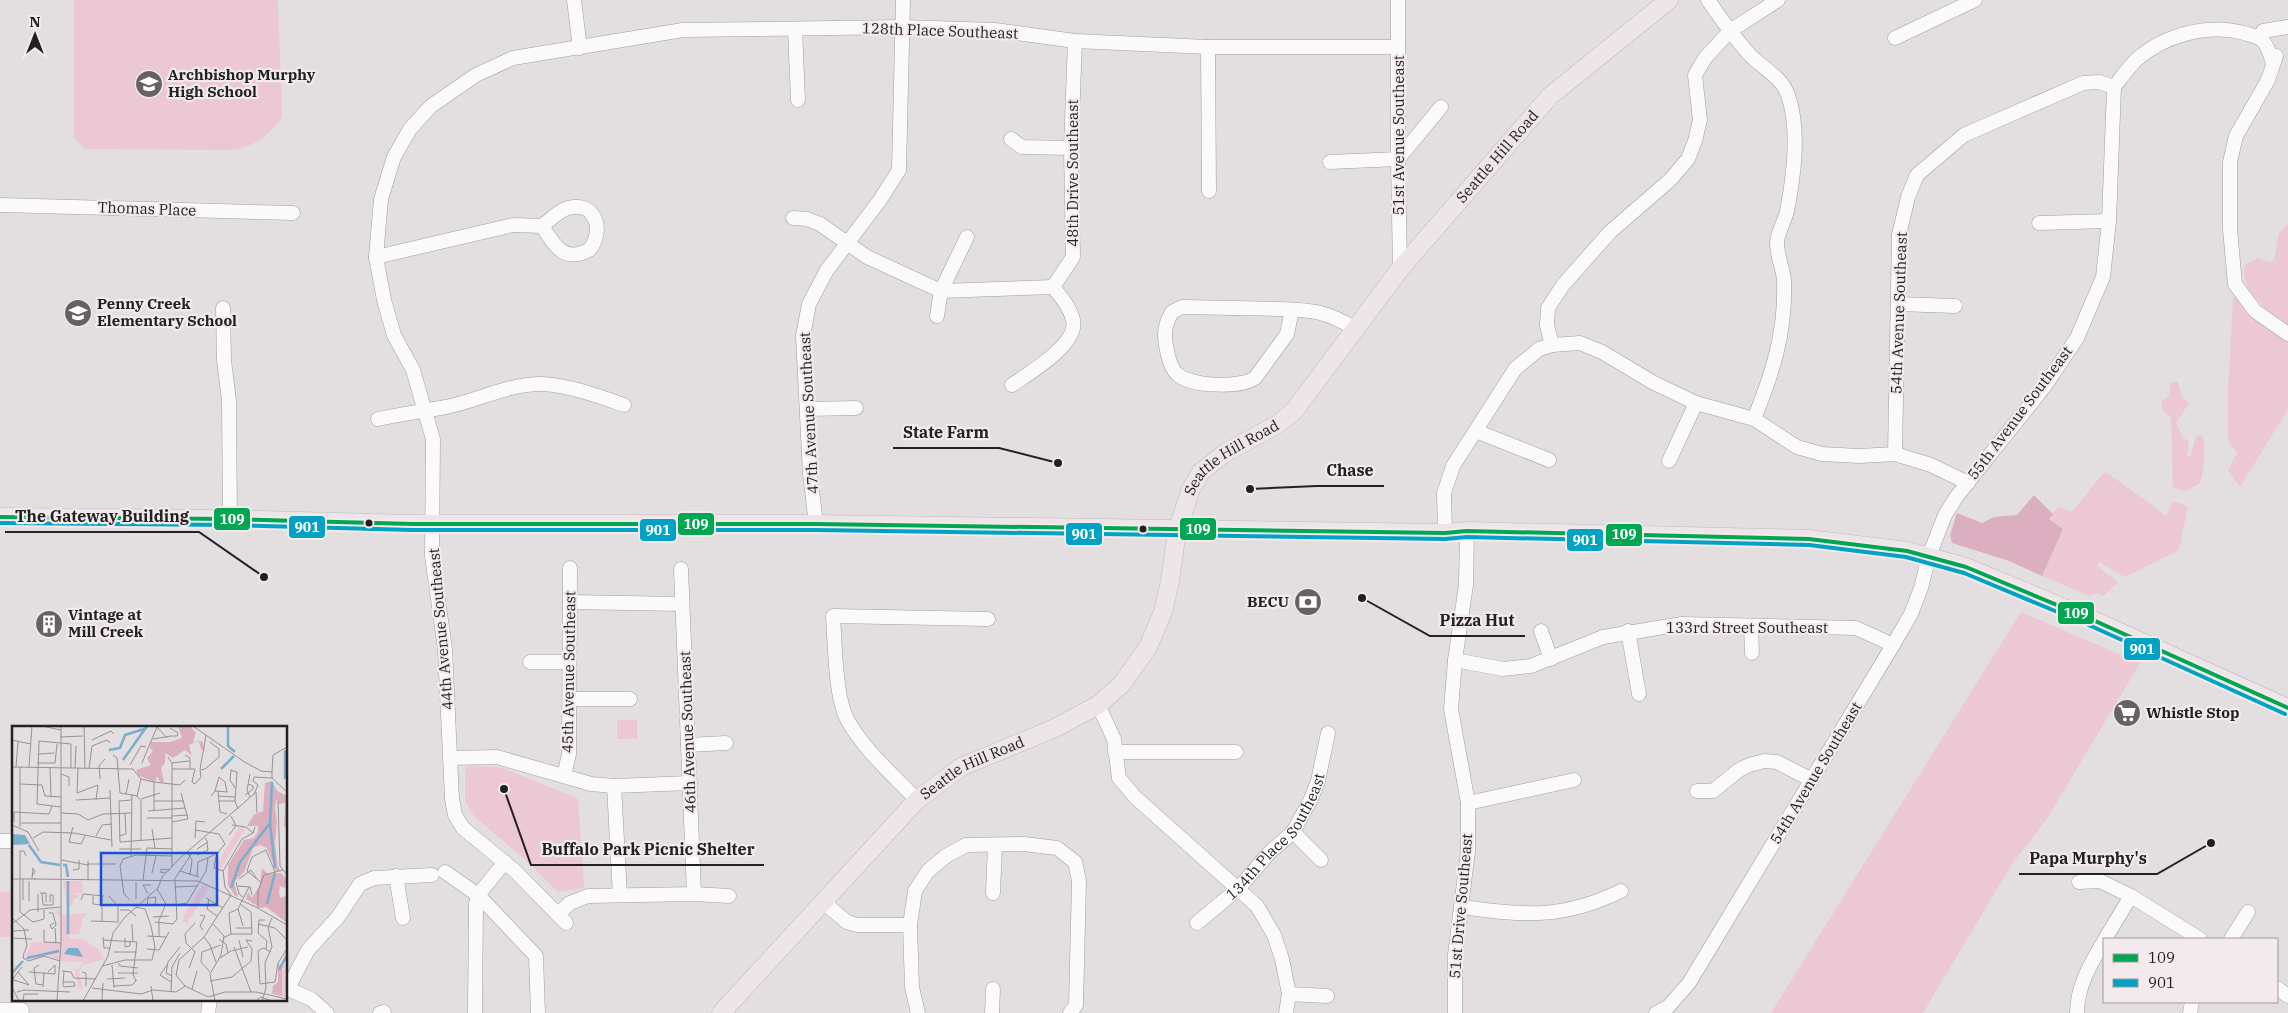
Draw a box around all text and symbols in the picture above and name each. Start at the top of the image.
north arrow [10,10,60,60]
text: N [29,13,41,31]
street label: 128th Place Southeast [862,18,1019,43]
street label: 51st Avenue Southeast [1389,55,1408,215]
place label: Archbishop Murphy High School [168,65,316,101]
school or university icon: Archbishop Murphy High School [134,69,164,99]
street label: 48th Drive Southeast [1063,99,1082,247]
street label: Seattle Hill Road [1452,106,1542,207]
street label: Thomas Place [97,197,197,220]
street label: 54th Avenue Southeast [1886,231,1911,394]
place label: Penny Creek Elementary School [97,294,237,330]
school or university icon: Penny Creek Elementary School [63,298,93,328]
street label: 47th Avenue Southeast [795,331,822,495]
street label: 55th Avenue Southeast [1963,342,2076,483]
street label: Seattle Hill Road [1180,415,1282,497]
callout: State Farm [893,417,999,448]
text: State Farm [903,422,989,442]
callout: Chase [1317,455,1384,486]
text: Chase [1326,460,1374,480]
callout: The Gateway Building [5,501,199,532]
text: The Gateway Building [15,506,190,526]
line badge: 109 [213,507,251,531]
text: 109 [219,510,245,528]
line badge: 109 [677,512,715,536]
line badge: 901 [288,515,326,539]
text: 109 [683,515,709,533]
line badge: 109 [1179,517,1217,541]
text: 901 [294,518,320,536]
unlabelled marker [364,518,374,528]
line badge: 901 [639,518,677,542]
text: 109 [1185,520,1211,538]
text: 901 [645,521,671,539]
line badge: 901 [1065,522,1103,546]
line badge: 109 [1605,523,1643,547]
unlabelled marker [1138,524,1148,534]
text: 901 [1071,525,1097,543]
text: 109 [1611,525,1637,543]
line badge: 901 [1566,528,1604,552]
text: 901 [1572,531,1598,549]
street label: 44th Avenue Southeast [424,547,457,711]
bank icon: BECU [1293,587,1323,617]
street label: 45th Avenue Southeast [558,591,579,753]
place label: BECU [1247,592,1289,611]
line badge: 109 [2057,601,2095,625]
text: 109 [2063,604,2089,622]
place label: Vintage at Mill Creek [68,605,144,641]
callout: Pizza Hut [1430,605,1525,636]
building icon: Vintage at Mill Creek [34,609,64,639]
text: Pizza Hut [1440,610,1514,630]
street label: 133rd Street Southeast [1666,618,1828,637]
line badge: 901 [2123,637,2161,661]
text: 901 [2129,640,2155,658]
street label: 46th Avenue Southeast [675,651,700,814]
street label: 54th Avenue Southeast [1766,698,1866,847]
supermarket icon: Whistle Stop [2112,698,2142,728]
place label: Whistle Stop [2146,703,2239,722]
inset map [12,726,288,1000]
street label: Seattle Hill Road [916,732,1027,803]
street label: 134th Place Southeast [1222,771,1328,904]
street label: 51st Drive Southeast [1445,833,1476,979]
callout: Buffalo Park Picnic Shelter [531,834,764,865]
text: Buffalo Park Picnic Shelter [541,839,755,859]
callout: Papa Murphy's [2019,843,2157,874]
text: Papa Murphy's [2029,848,2147,868]
legend [2103,938,2278,1003]
text: 109 [2148,948,2175,967]
text: 901 [2148,973,2175,992]

